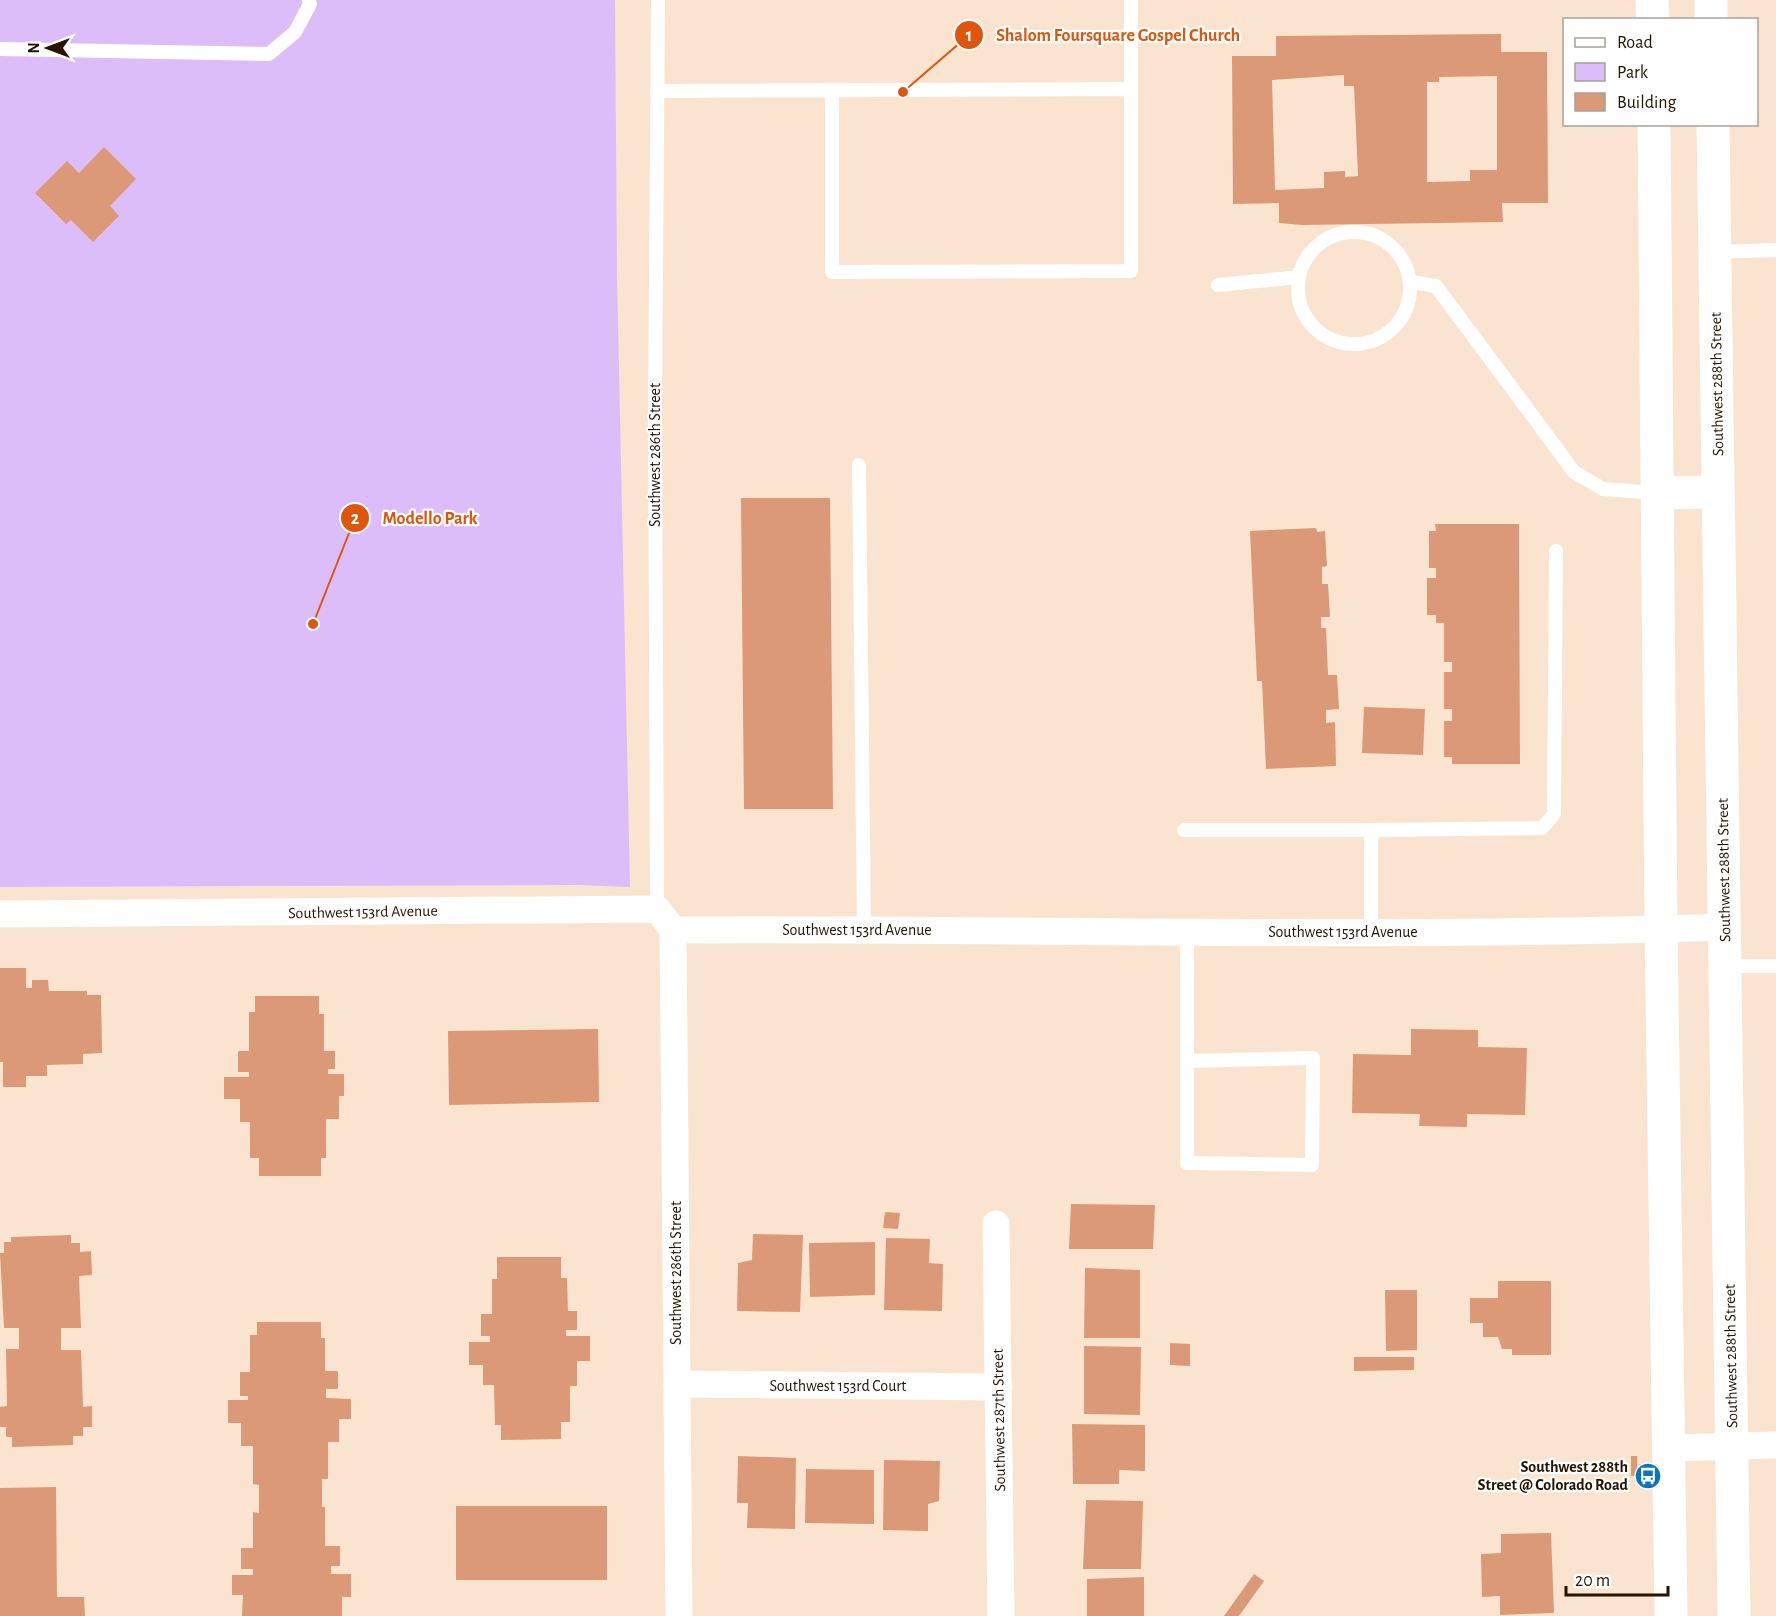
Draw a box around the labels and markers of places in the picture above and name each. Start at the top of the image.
callout: Shalom Foursquare Gospel Church [954,17,1252,53]
callout: Modello Park [340,500,489,536]
place label: Southwest 288th Street @ Colorado Road [1478,1459,1629,1493]
bus stop icon: Southwest 288th Street @ Colorado Road [1633,1461,1663,1491]

